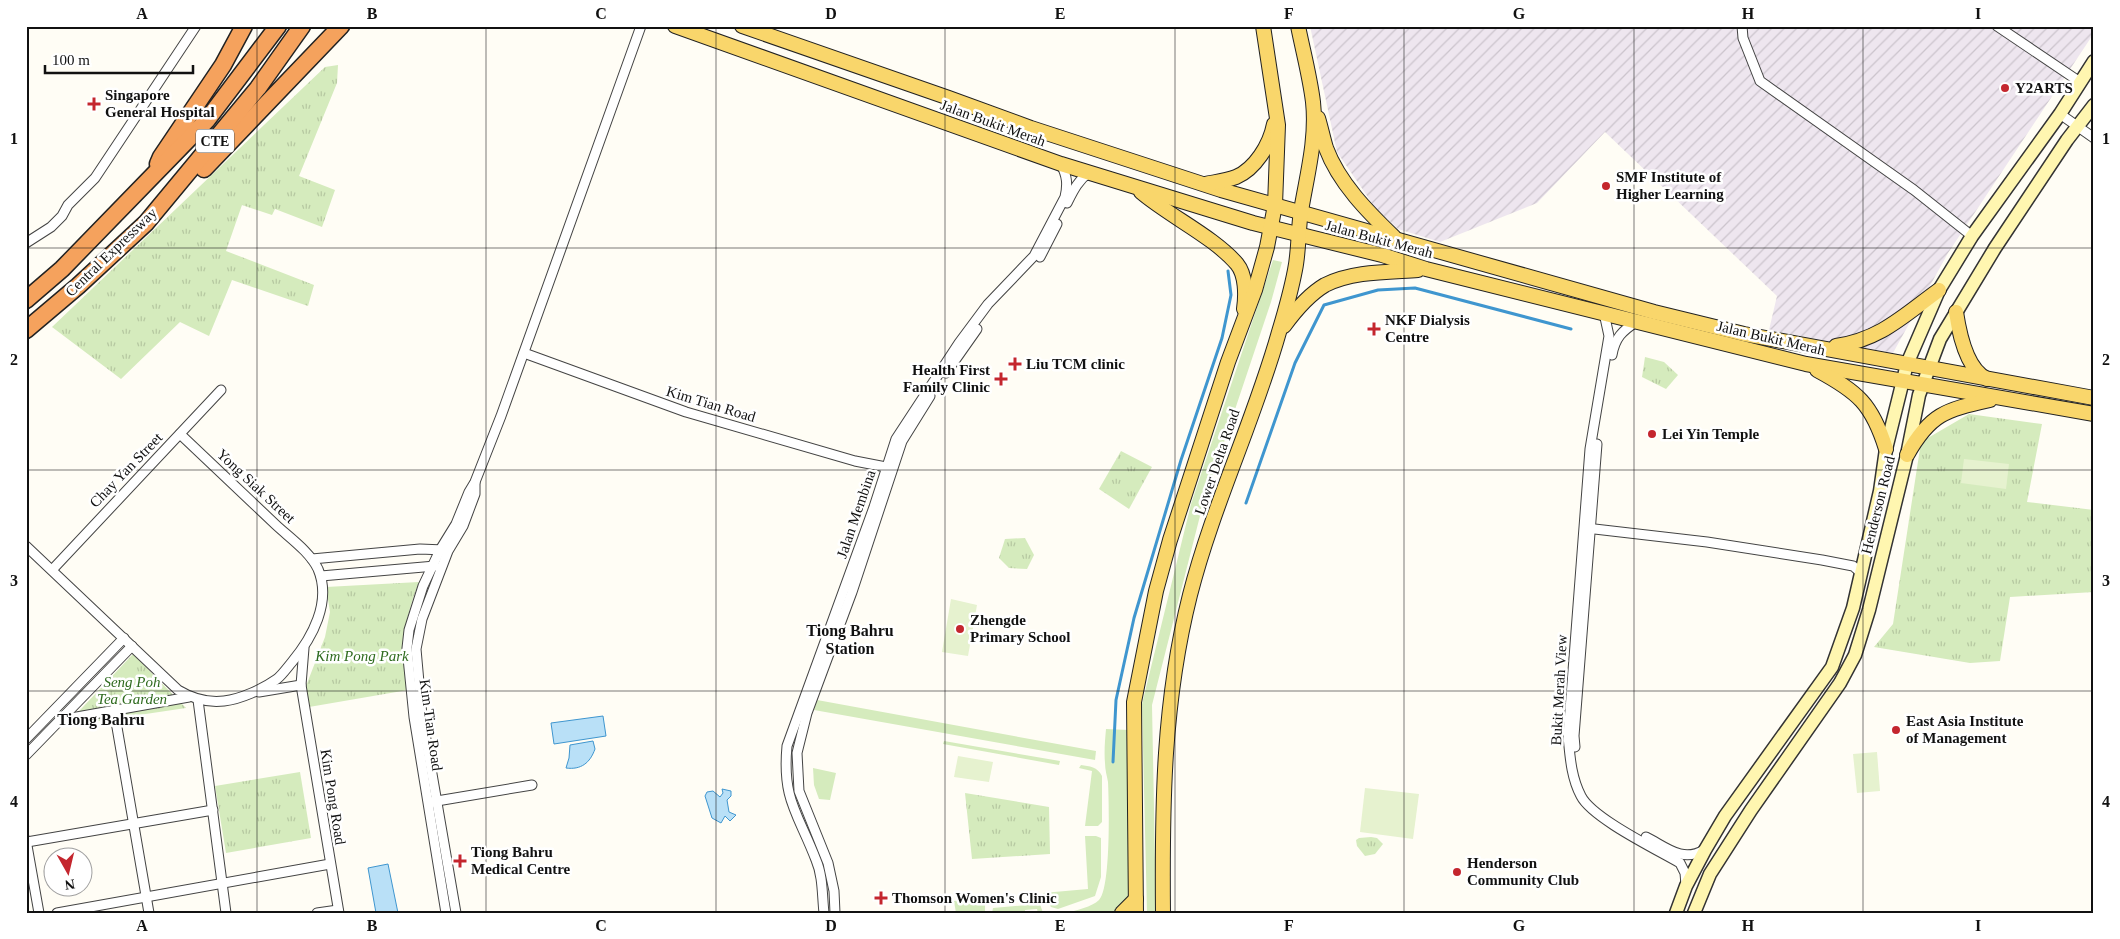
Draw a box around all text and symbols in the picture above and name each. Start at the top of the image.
text: A [136,5,148,22]
text: B [367,5,378,22]
text: C [595,5,607,22]
text: D [825,5,837,22]
text: E [1055,5,1065,22]
text: F [1284,5,1294,22]
text: G [1513,5,1526,22]
text: H [1742,5,1755,22]
text: I [1975,5,1981,22]
scale bar [45,42,192,74]
text: 100 m [52,52,90,68]
place label: Y2ARTS [2015,80,2073,96]
marker: Y2ARTS [1999,82,2011,94]
place label: Singapore General Hospital [105,87,215,120]
marker: Singapore General Hospital [87,97,101,111]
street label: Jalan Bukit Merah [938,97,1048,150]
text: 1 [10,130,18,147]
road number: CTE [196,130,234,152]
text: 1 [2102,130,2110,147]
place label: SMF Institute of Higher Learning [1616,169,1724,202]
marker: SMF Institute of Higher Learning [1600,180,1612,192]
street label: Central Expressway [62,204,160,300]
street label: Jalan Bukit Merah [1323,217,1435,261]
place label: NKF Dialysis Centre [1385,312,1470,345]
street label: Jalan Bukit Merah [1715,318,1827,358]
marker: NKF Dialysis Centre [1367,322,1381,336]
text: 2 [10,351,18,368]
text: 2 [2102,351,2110,368]
place label: Liu TCM clinic [1026,356,1125,372]
marker: Liu TCM clinic [1008,357,1022,371]
place label: Health First Family Clinic [903,362,990,395]
marker: Health First Family Clinic [994,372,1008,386]
street label: Kim Tian Road [664,383,758,425]
street label: Lower Delta Road [1191,407,1243,517]
place label: Lei Yin Temple [1662,426,1760,442]
marker: Lei Yin Temple [1646,428,1658,440]
street label: Chay Yan Street [87,429,166,510]
street label: Yong Siak Street [214,446,299,527]
street label: Henderson Road [1858,454,1898,556]
street label: Jalan Membina [833,468,879,560]
text: 3 [10,572,18,589]
text: 3 [2102,572,2110,589]
place label: Zhengde Primary School [970,612,1070,645]
district label: Tiong Bahru Station [806,622,894,657]
marker: Zhengde Primary School [954,623,966,635]
street label: Bukit Merah View [1548,634,1570,746]
park label: Kim Pong Park [314,648,409,664]
park label: Seng Poh Tea Garden [97,674,167,707]
street label: Kim Tian Road [417,678,445,772]
district label: Tiong Bahru [57,711,145,729]
place label: East Asia Institute of Management [1906,713,2024,746]
marker: East Asia Institute of Management [1890,724,1902,736]
street label: Kim Pong Road [318,748,349,846]
text: 4 [10,793,18,810]
text: 4 [2102,793,2110,810]
place label: Tiong Bahru Medical Centre [471,844,571,877]
north arrow [42,846,92,896]
marker: Tiong Bahru Medical Centre [453,854,467,868]
place label: Henderson Community Club [1467,855,1579,888]
marker: Henderson Community Club [1451,866,1463,878]
text: N [64,876,76,893]
place label: Thomson Women's Clinic [892,890,1057,906]
marker: Thomson Women's Clinic [874,891,888,905]
text: A [136,917,148,934]
text: B [367,917,378,934]
text: C [595,917,607,934]
text: D [825,917,837,934]
text: E [1055,917,1065,934]
text: F [1284,917,1294,934]
text: G [1513,917,1526,934]
text: H [1742,917,1755,934]
text: I [1975,917,1981,934]

